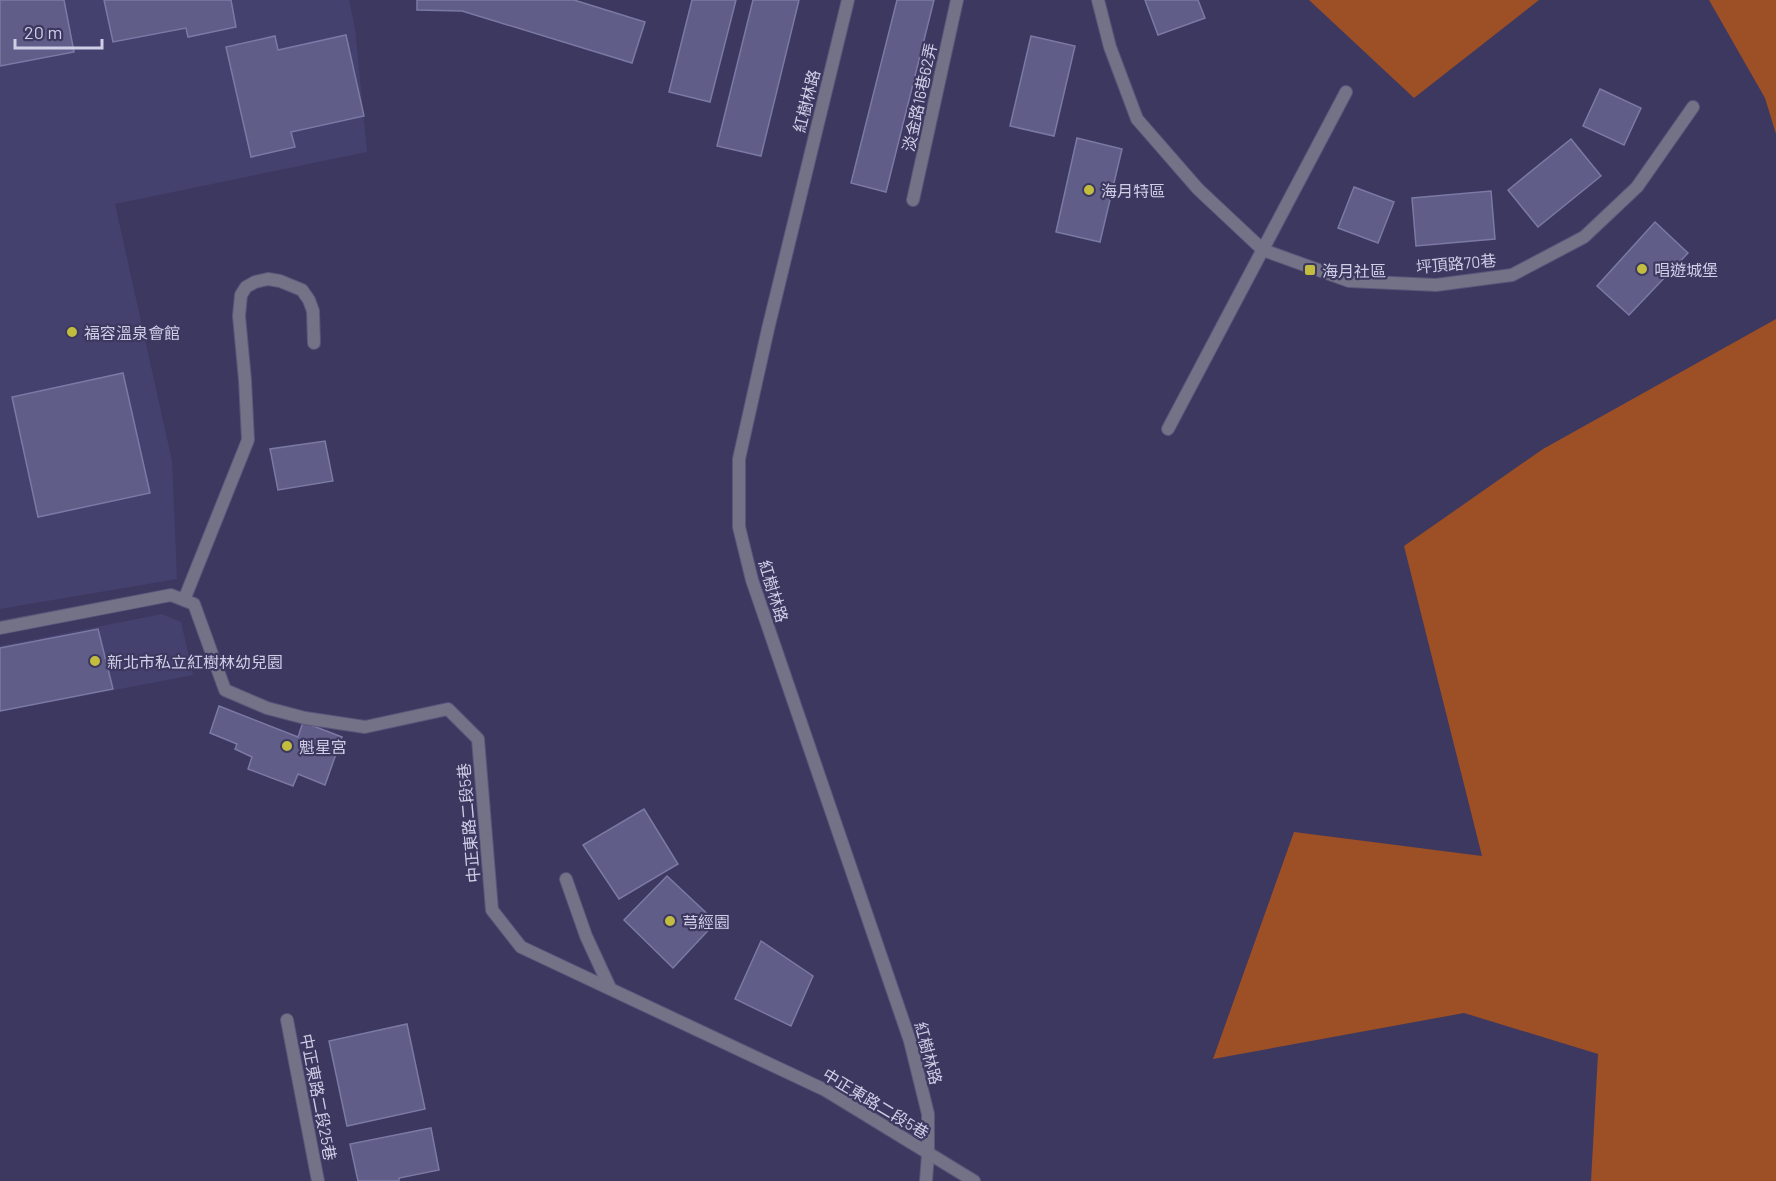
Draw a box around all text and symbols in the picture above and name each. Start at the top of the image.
scale bar [15,12,102,50]
text: 20 m [24,21,62,43]
street label: 淡金路16巷62弄 [898,41,940,153]
street label: 紅樹林路 [789,68,823,134]
place label: 海月特區 [1101,181,1165,200]
marker: 海月特區 [1082,183,1096,197]
street label: 坪頂路70巷 [1415,250,1497,276]
place label: 唱遊城堡 [1654,260,1718,279]
place label: 海月社區 [1322,261,1386,280]
marker: 唱遊城堡 [1635,262,1649,276]
marker: 海月社區 [1303,263,1317,277]
place label: 福容溫泉會館 [84,323,180,342]
marker: 福容溫泉會館 [65,325,79,339]
street label: 紅樹林路 [756,558,792,624]
place label: 新北市私立紅樹林幼兒園 [107,652,283,671]
marker: 新北市私立紅樹林幼兒園 [88,654,102,668]
place label: 魁星宮 [299,737,347,756]
marker: 魁星宮 [280,739,294,753]
street label: 中正東路二段5巷 [453,762,483,884]
place label: 芎經園 [682,912,730,931]
marker: 芎經園 [663,914,677,928]
street label: 紅樹林路 [912,1020,946,1086]
street label: 中正東路二段25巷 [297,1032,341,1162]
street label: 中正東路二段5巷 [820,1064,932,1142]

